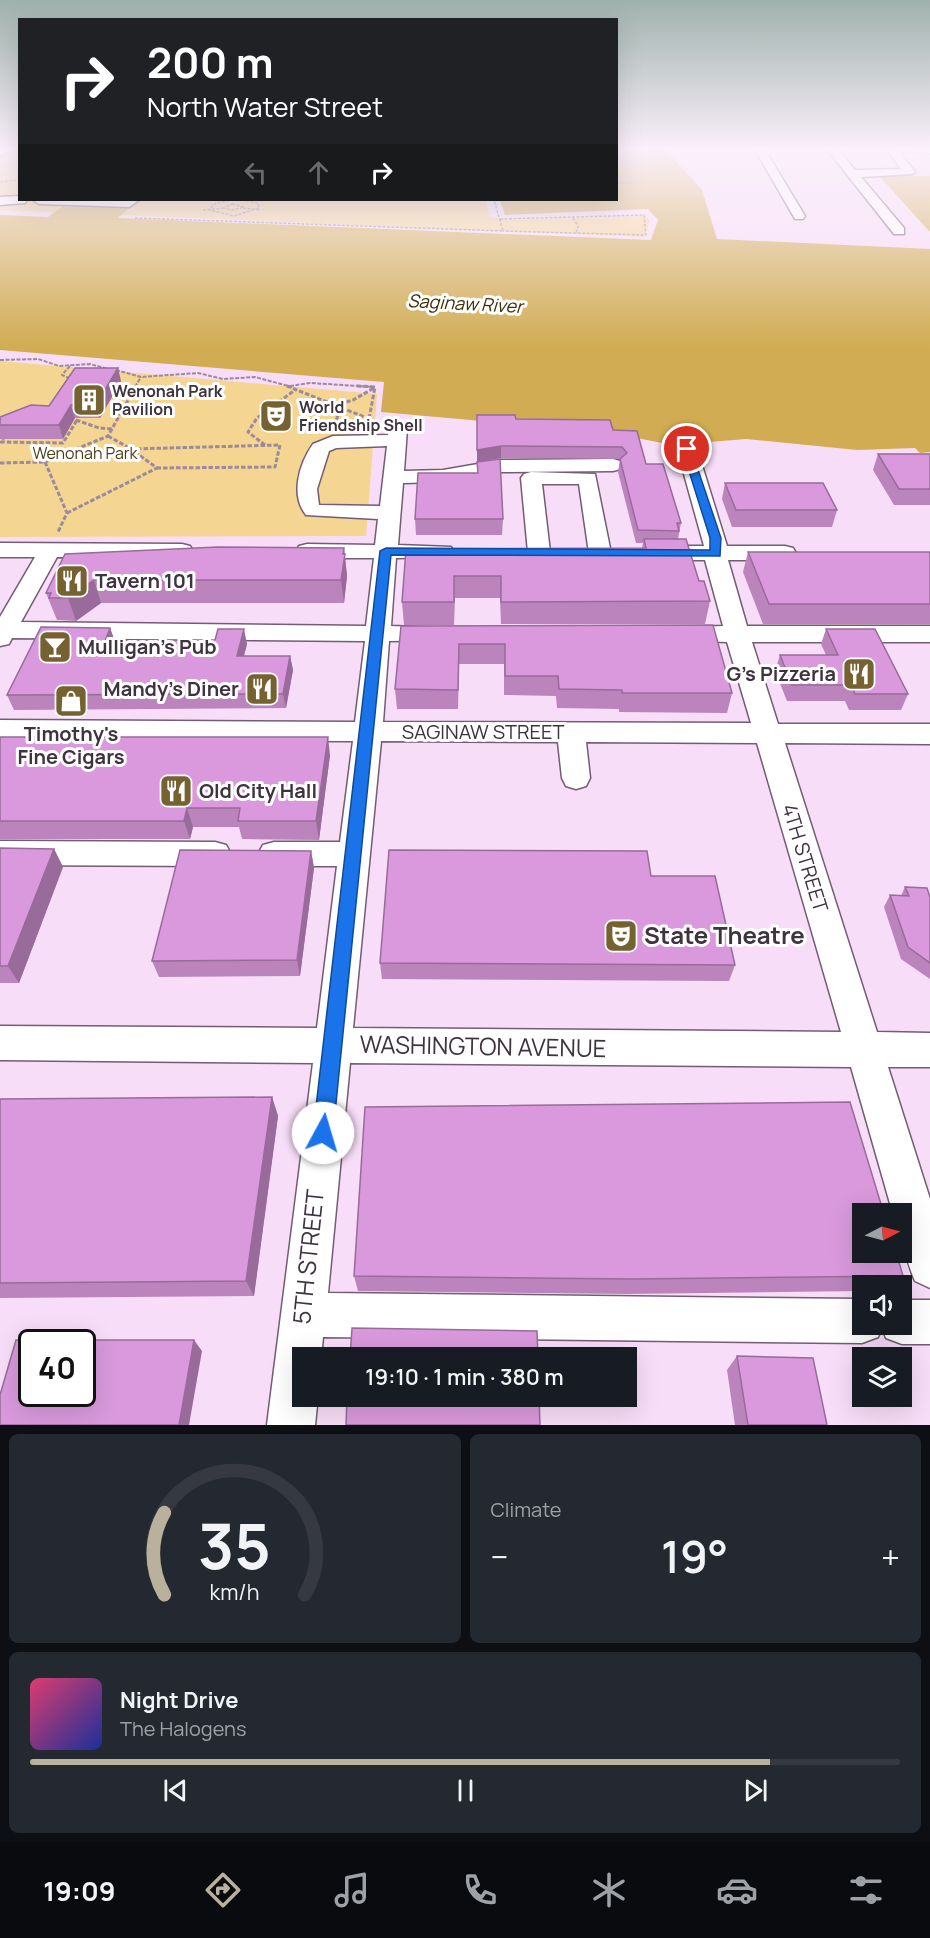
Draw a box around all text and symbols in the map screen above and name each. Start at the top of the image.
text: 200 m [147,33,273,91]
icon: right [48,42,126,120]
text: North Water Street [147,88,383,125]
icon: left [239,156,272,189]
icon: ahead [302,156,335,189]
icon: right [365,156,398,189]
water label: Saginaw River [407,288,526,318]
place label: Wenonah Park Pavilion [112,380,223,420]
building icon: Wenonah Park Pavilion [71,382,107,418]
place label: World Friendship Shell [299,396,423,436]
theatre icon: World Friendship Shell [258,398,294,434]
pin [661,423,712,474]
icon: arrive [670,432,703,465]
park label: Wenonah Park [32,442,139,464]
restaurant icon: Tavern 101 [54,563,90,599]
place label: Tavern 101 [95,567,195,594]
bar icon: Mulligan's Pub [37,629,73,665]
place label: Mulligan's Pub [78,633,217,660]
restaurant icon: G's Pizzeria [841,656,877,692]
place label: G's Pizzeria [726,660,836,687]
restaurant icon: Mandy's Diner [244,671,280,707]
place label: Mandy's Diner [104,675,239,702]
shop icon: Timothy's Fine Cigars [53,683,89,719]
street label: SAGINAW STREET [402,718,564,745]
place label: Timothy's Fine Cigars [17,720,125,770]
restaurant icon: Old City Hall [158,773,194,809]
place label: Old City Hall [199,777,317,804]
street label: 4TH STREET [776,800,835,915]
theatre icon: State Theatre [603,918,639,954]
place label: State Theatre [644,918,805,951]
street label: WASHINGTON AVENUE [359,1027,607,1064]
position arrow [291,1101,355,1165]
street label: 5TH STREET [284,1187,331,1326]
north arrow [852,1203,912,1263]
map controls [852,1203,912,1407]
button: sound [852,1275,912,1335]
speed limit sign: 40 [18,1329,96,1407]
button: layers [852,1347,912,1407]
text: 19:10 · 1 min · 380 m [365,1362,564,1392]
text: Climate [491,1496,562,1523]
text: 35 [198,1502,271,1588]
text: 19° [661,1525,728,1587]
text: − [491,1534,508,1579]
text: + [881,1534,900,1579]
text: km/h [210,1578,260,1607]
text: Night Drive [120,1685,239,1715]
text: The Halogens [120,1715,246,1742]
icon: previous [159,1774,192,1807]
icon: pause [449,1774,482,1807]
icon: next [739,1774,772,1807]
icon: directions [202,1869,244,1911]
icon: music [331,1869,373,1911]
icon: phone [459,1869,501,1911]
icon: climate [588,1869,630,1911]
icon: car [716,1869,758,1911]
icon: filters [845,1869,887,1911]
text: 19:09 [43,1872,116,1909]

